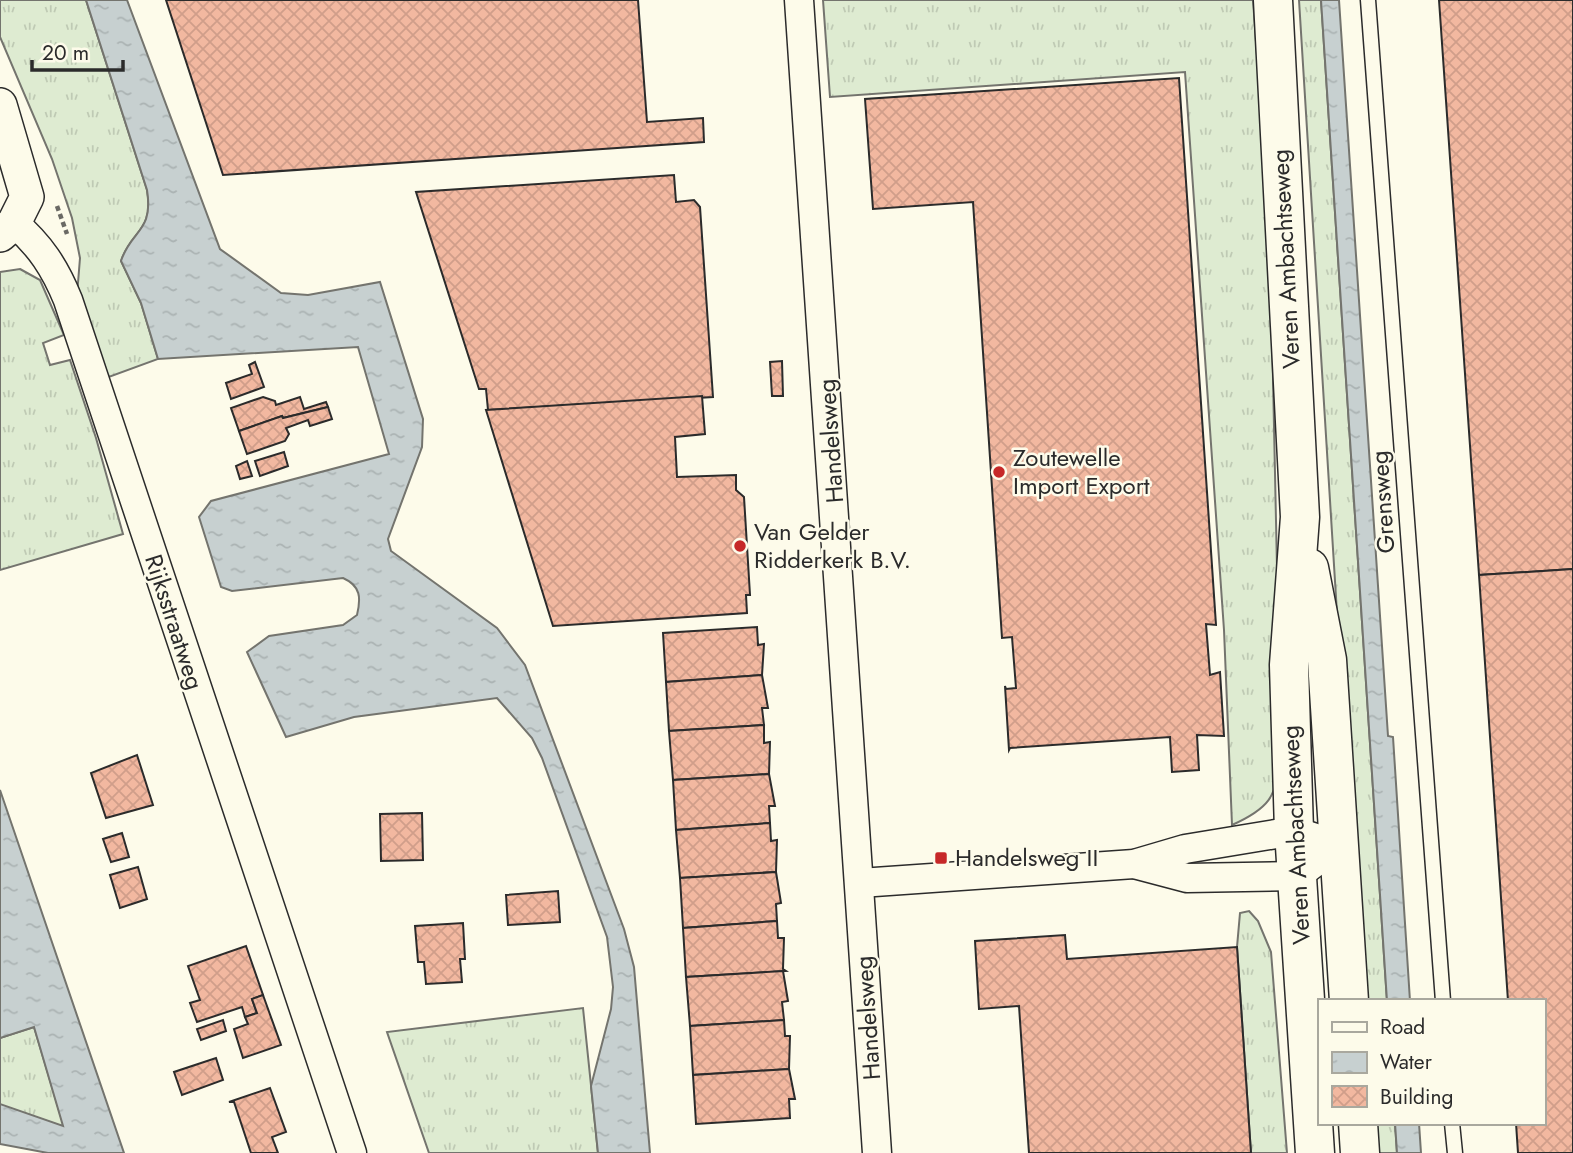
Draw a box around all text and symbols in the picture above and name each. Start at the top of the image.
scale bar [32,28,122,72]
text: 20 m [42,38,89,68]
street label: Veren Ambachtseweg [1262,148,1309,370]
street label: Handelsweg [809,378,852,504]
place label: Zoutewelle Import Export [1013,440,1150,503]
street label: Grensweg [1361,449,1404,555]
marker: Zoutewelle Import Export [991,464,1007,480]
place label: Van Gelder Ridderkerk B.V. [754,514,911,577]
marker: Van Gelder Ridderkerk B.V. [732,538,748,554]
street label: Rijksstraatweg [136,550,213,694]
street label: Veren Ambachtseweg [1272,724,1319,946]
place label: Handelsweg II [955,840,1098,875]
marker: Handelsweg II [933,850,949,866]
street label: Handelsweg [846,955,889,1081]
legend [1318,999,1545,1125]
text: Road [1380,1012,1425,1042]
text: Water [1380,1047,1433,1077]
text: Building [1380,1082,1453,1112]

